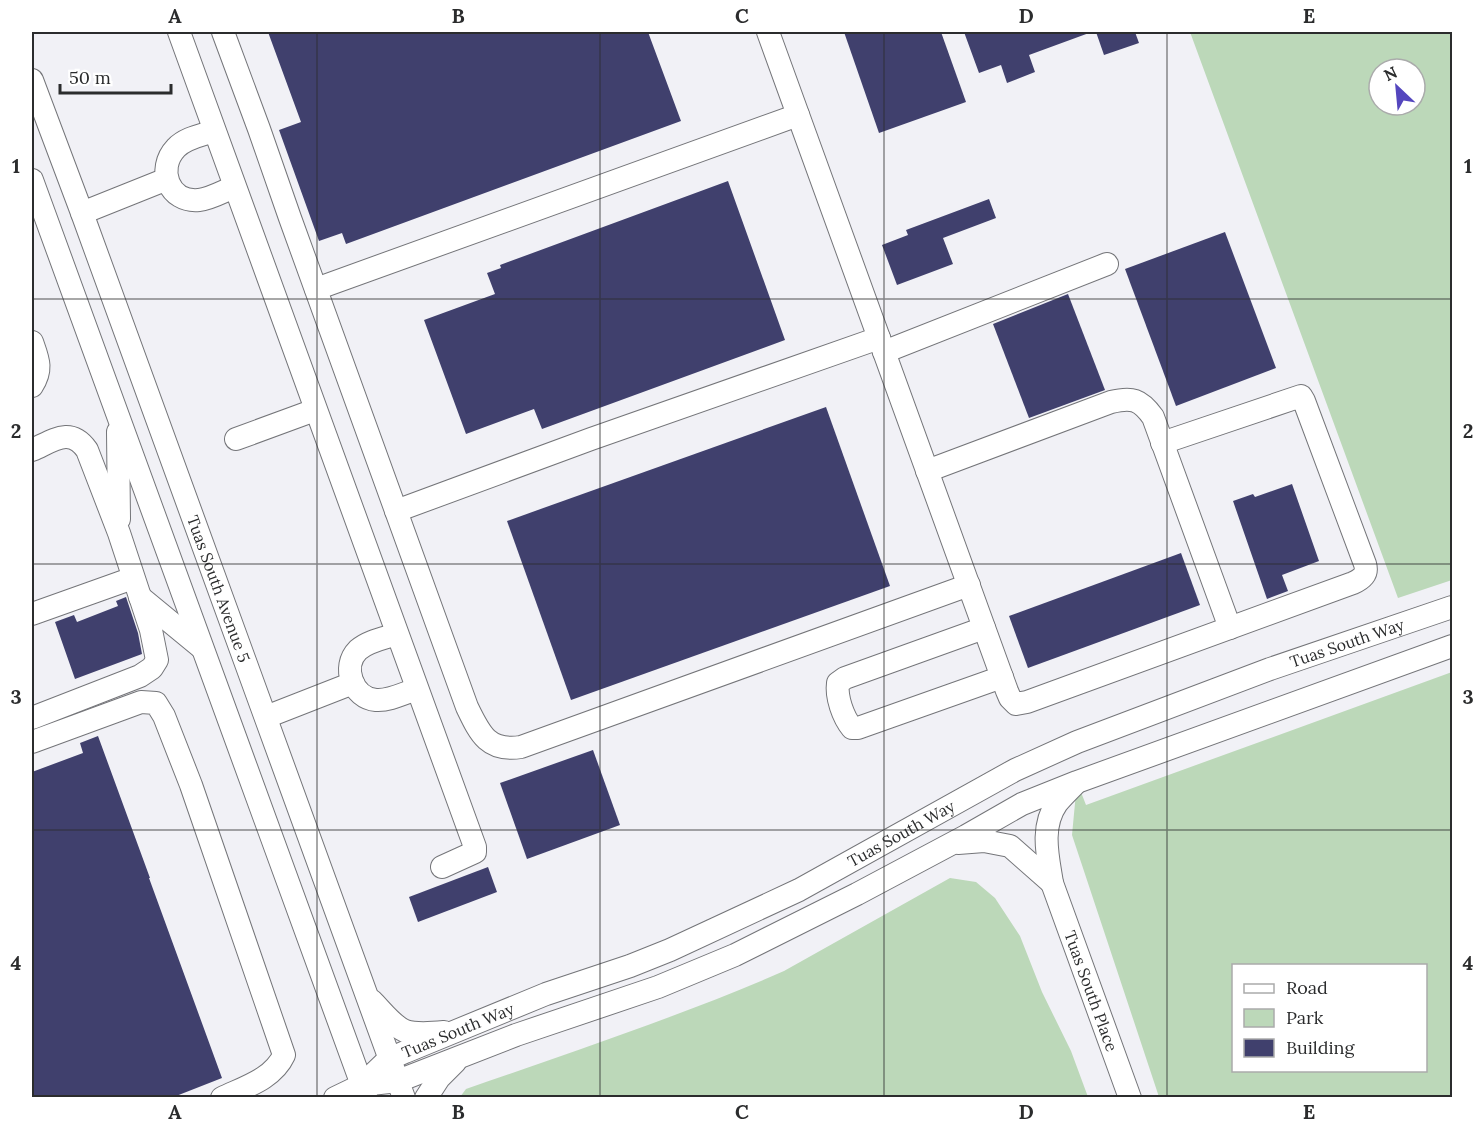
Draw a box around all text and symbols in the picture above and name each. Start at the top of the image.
text: A [168,3,182,28]
text: B [451,3,465,28]
text: C [735,3,749,28]
text: D [1018,3,1034,28]
text: E [1303,3,1315,28]
scale bar [60,57,171,95]
north arrow [1367,57,1427,117]
text: N [1380,62,1400,85]
text: 50 m [69,66,111,89]
text: 1 [12,153,20,178]
text: 1 [1464,153,1472,178]
text: 2 [11,418,21,443]
text: 2 [1463,418,1473,443]
street label: Tuas South Avenue 5 [183,513,255,665]
street label: Tuas South Way [1287,614,1407,672]
text: 3 [10,684,22,709]
text: 3 [1462,684,1474,709]
street label: Tuas South Way [844,795,959,871]
street label: Tuas South Place [1060,928,1122,1054]
text: 4 [11,950,22,975]
text: 4 [1463,950,1474,975]
legend [1232,964,1427,1072]
text: Road [1286,976,1328,999]
street label: Tuas South Way [399,998,517,1062]
text: Park [1286,1006,1324,1029]
text: Building [1286,1036,1356,1059]
text: A [168,1099,182,1124]
text: B [451,1099,465,1124]
text: C [735,1099,749,1124]
text: D [1018,1099,1034,1124]
text: E [1303,1099,1315,1124]

